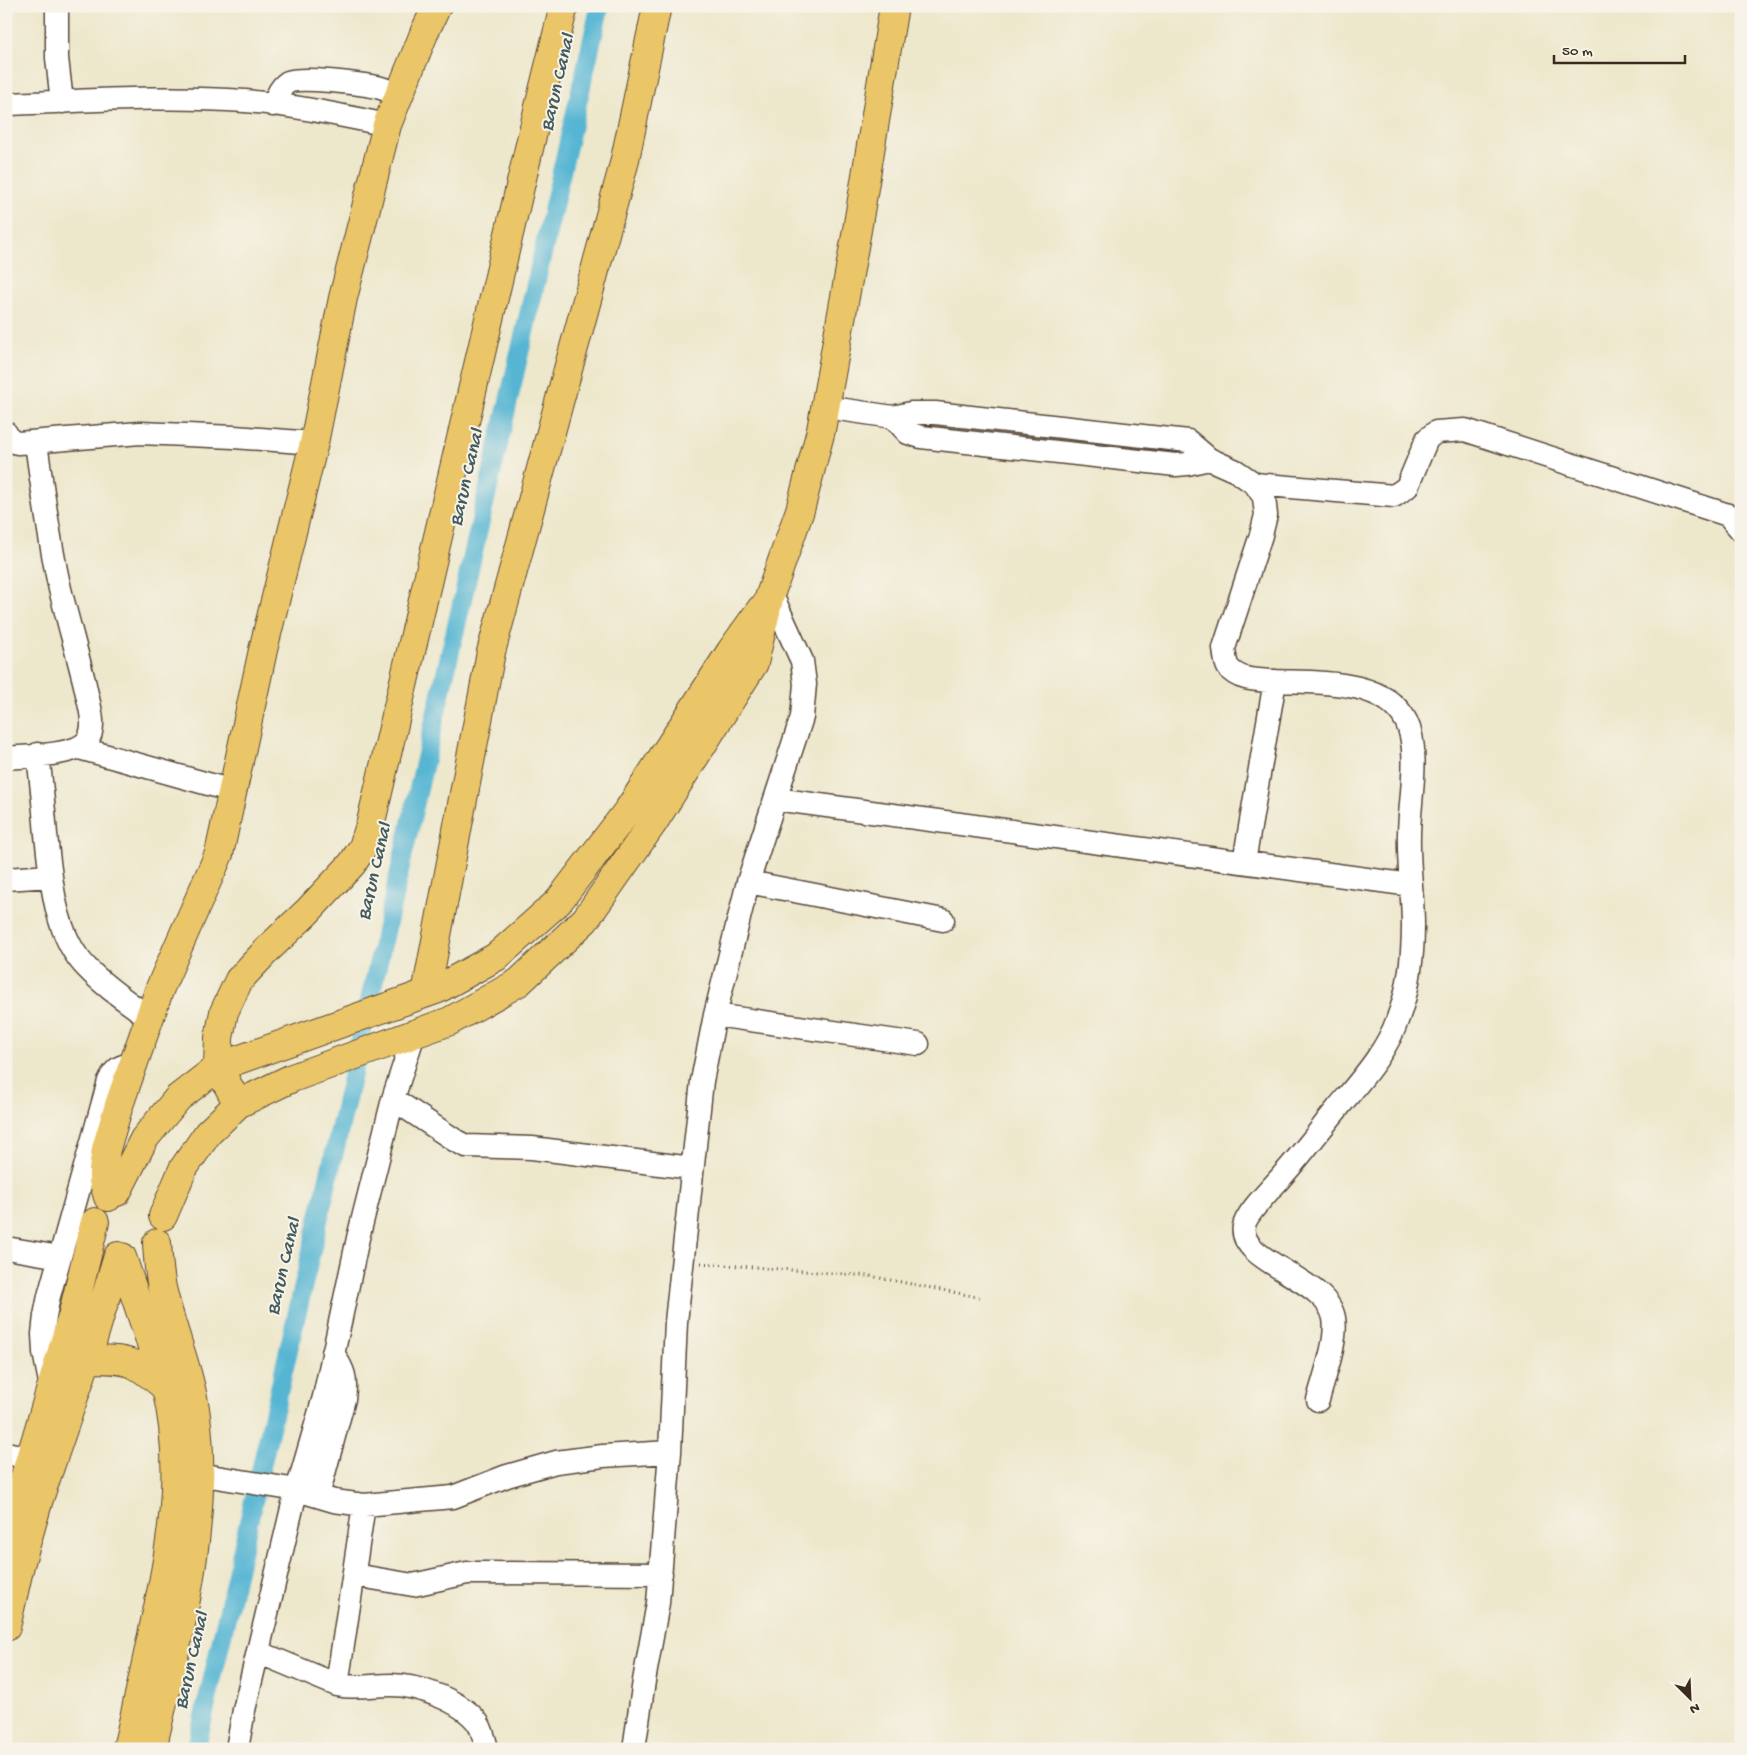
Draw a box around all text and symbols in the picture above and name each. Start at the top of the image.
water label: Barun Canal [537,31,582,134]
scale bar [1554,32,1686,64]
text: 50 m [1562,43,1593,61]
water label: Barun Canal [446,426,491,529]
water label: Barun Canal [354,820,399,923]
water label: Barun Canal [263,1215,308,1318]
water label: Barun Canal [171,1609,216,1712]
north arrow [1664,1672,1714,1722]
text: N [1687,1698,1702,1717]

